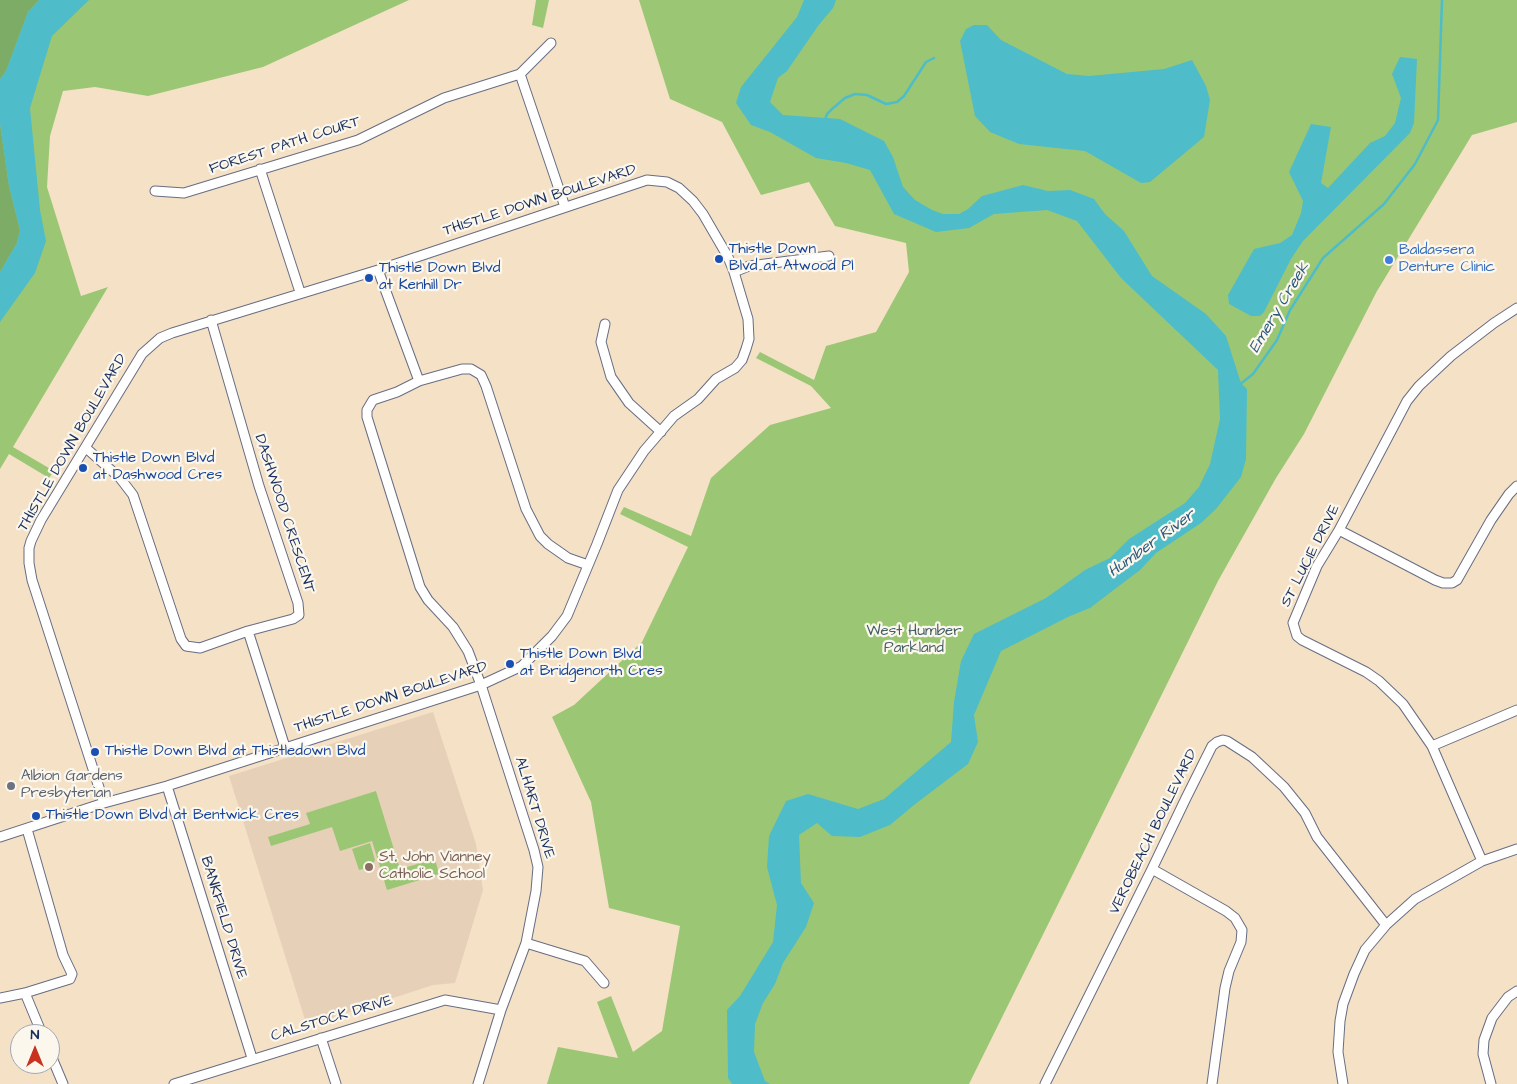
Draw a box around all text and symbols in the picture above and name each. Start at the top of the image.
street label: FOREST PATH COURT [207,113,363,179]
street label: THISTLE DOWN BOULEVARD [441,161,639,241]
place label: Thistle Down Blvd at Atwood Pl [729,241,853,276]
place label: Baldassera Denture Clinic [1399,242,1495,277]
marker: Thistle Down Blvd at Atwood Pl [713,253,725,265]
marker: Baldassera Denture Clinic [1383,254,1395,266]
water label: Emery Creek [1246,259,1314,357]
place label: Thistle Down Blvd at Kenhill Dr [379,260,500,295]
marker: Thistle Down Blvd at Kenhill Dr [363,272,375,284]
street label: THISTLE DOWN BOULEVARD [15,351,131,535]
street label: DASHWOOD CRESCENT [250,432,318,596]
place label: Thistle Down Blvd at Dashwood Cres [93,450,222,485]
marker: Thistle Down Blvd at Dashwood Cres [77,462,89,474]
street label: ST LUCIE DRIVE [1277,502,1345,610]
water label: Humber River [1105,506,1199,582]
park label: West Humber Parkland [866,623,962,658]
place label: Thistle Down Blvd at Bridgenorth Cres [520,646,663,681]
street label: THISTLE DOWN BOULEVARD [292,658,490,738]
marker: Thistle Down Blvd at Bridgenorth Cres [504,658,516,670]
place label: Thistle Down Blvd at Thistledown Blvd [105,743,365,761]
marker: Thistle Down Blvd at Thistledown Blvd [89,746,101,758]
street label: VEROBEACH BOULEVARD [1106,746,1202,918]
street label: ALHART DRIVE [510,755,558,861]
place label: Albion Gardens Presbyterian [21,768,123,803]
marker: Albion Gardens Presbyterian [5,780,17,792]
place label: Thistle Down Blvd at Bentwick Cres [46,807,299,825]
marker: Thistle Down Blvd at Bentwick Cres [30,810,42,822]
place label: St. John Vianney Catholic School [379,849,491,884]
street label: BANKFIELD DRIVE [196,854,250,982]
marker: St. John Vianney Catholic School [363,861,375,873]
street label: CALSTOCK DRIVE [269,992,395,1046]
north arrow [10,1024,60,1074]
text: N [31,1025,39,1045]

